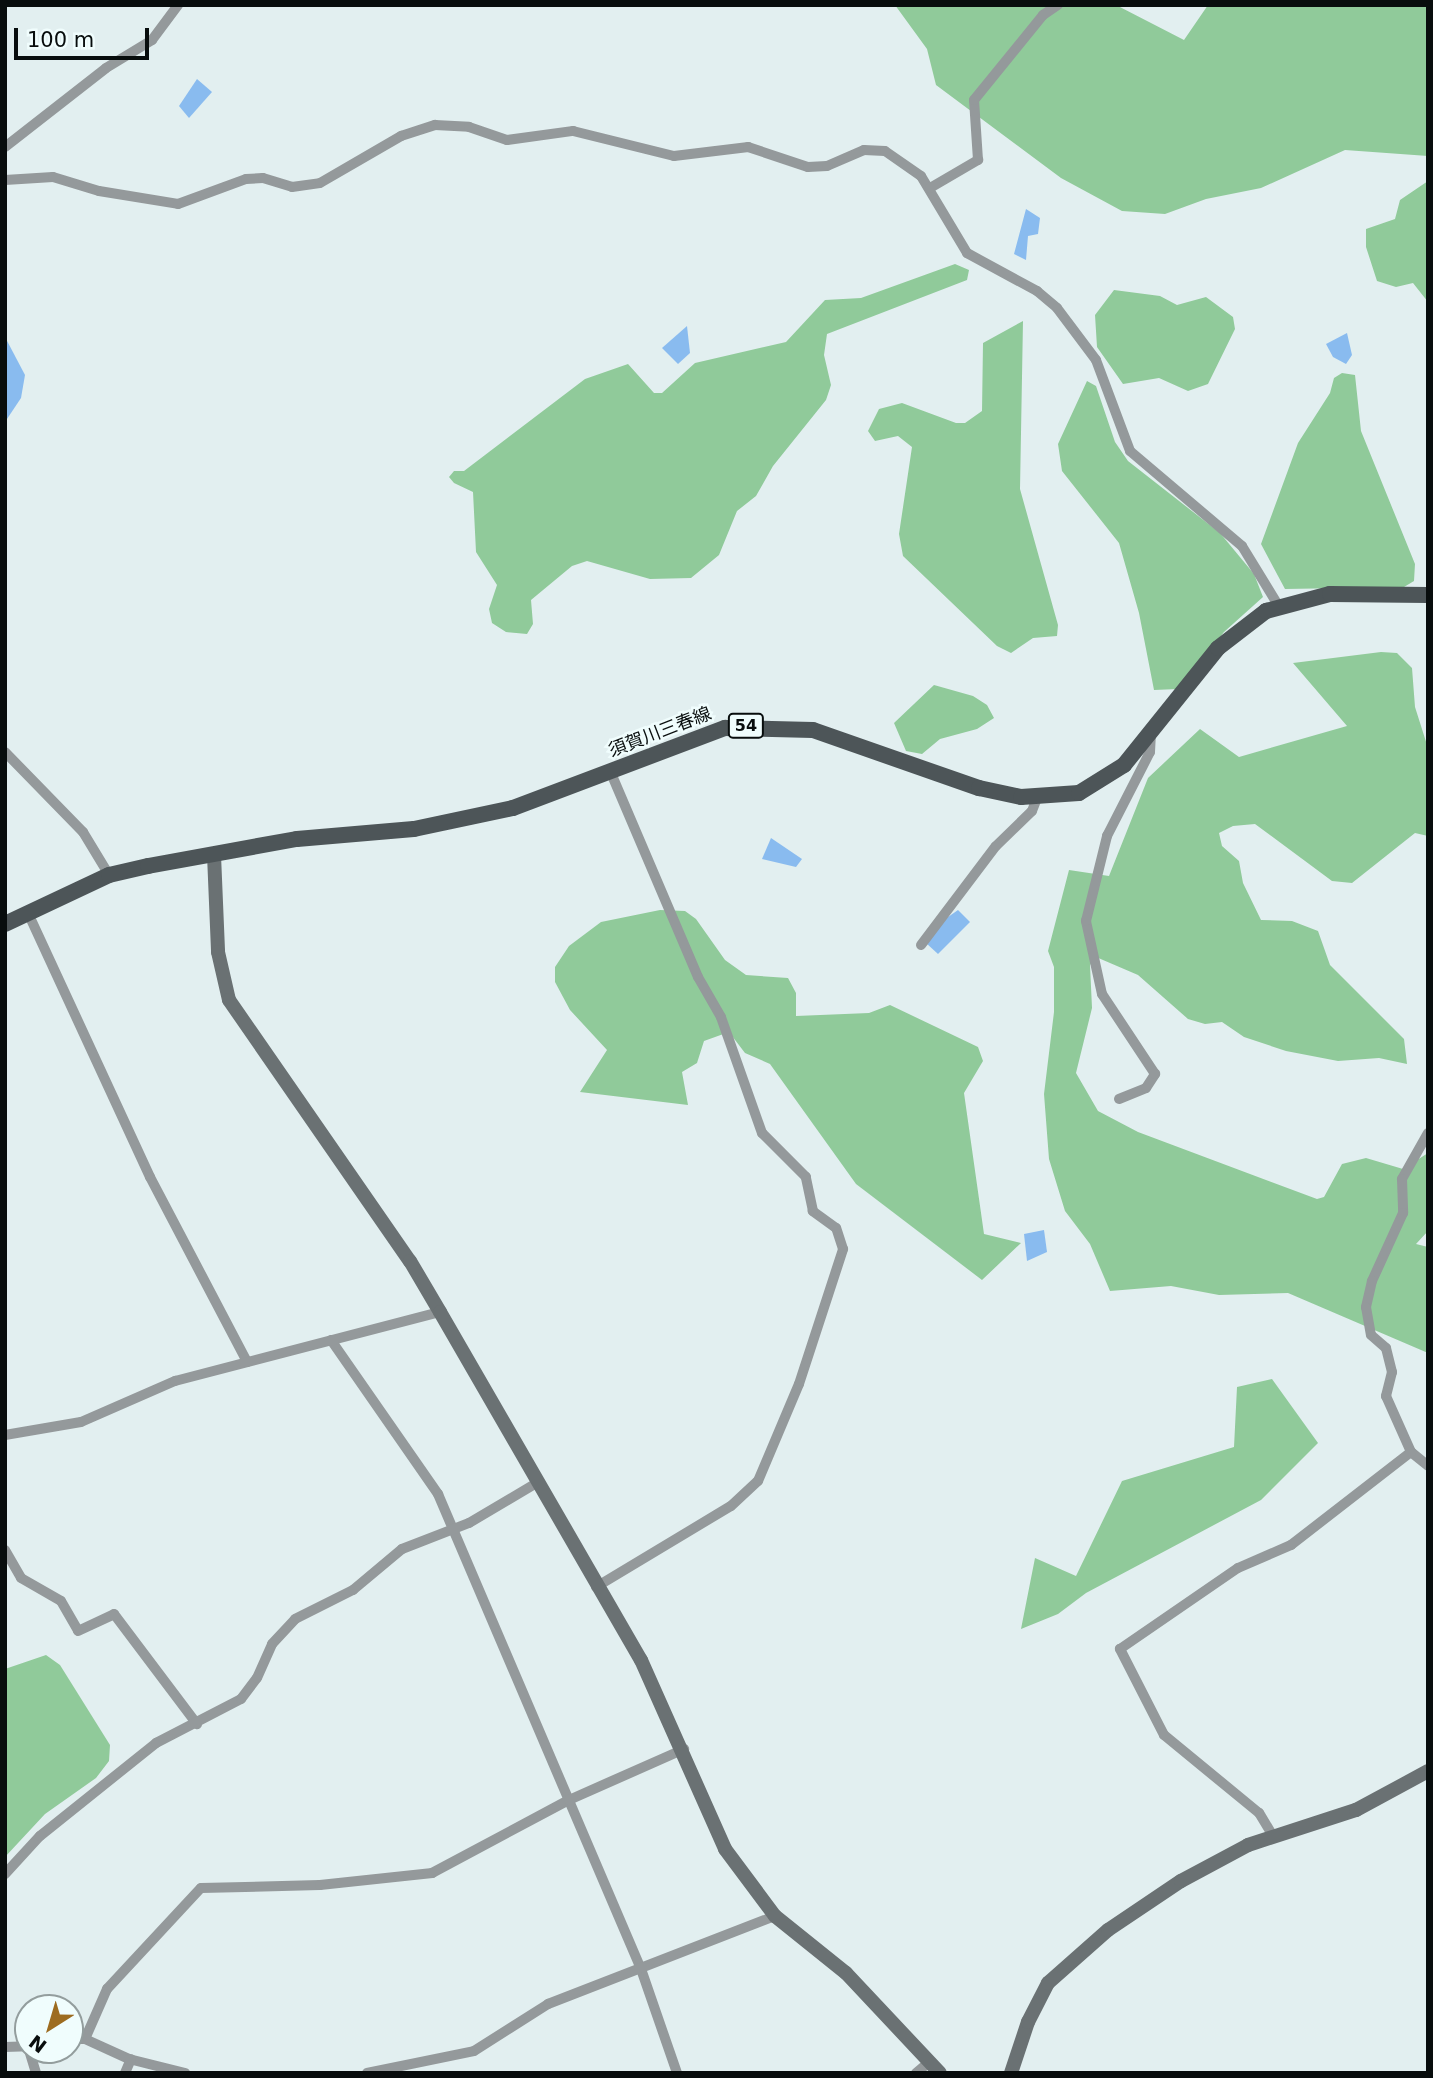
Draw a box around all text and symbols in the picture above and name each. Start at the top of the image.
scale bar [18,14,152,58]
text: 100 m [27,28,94,52]
street label: 須賀川三春線 [606,703,714,761]
road number: 54 [727,713,765,738]
north arrow [14,1994,84,2064]
text: N [25,2031,51,2058]

